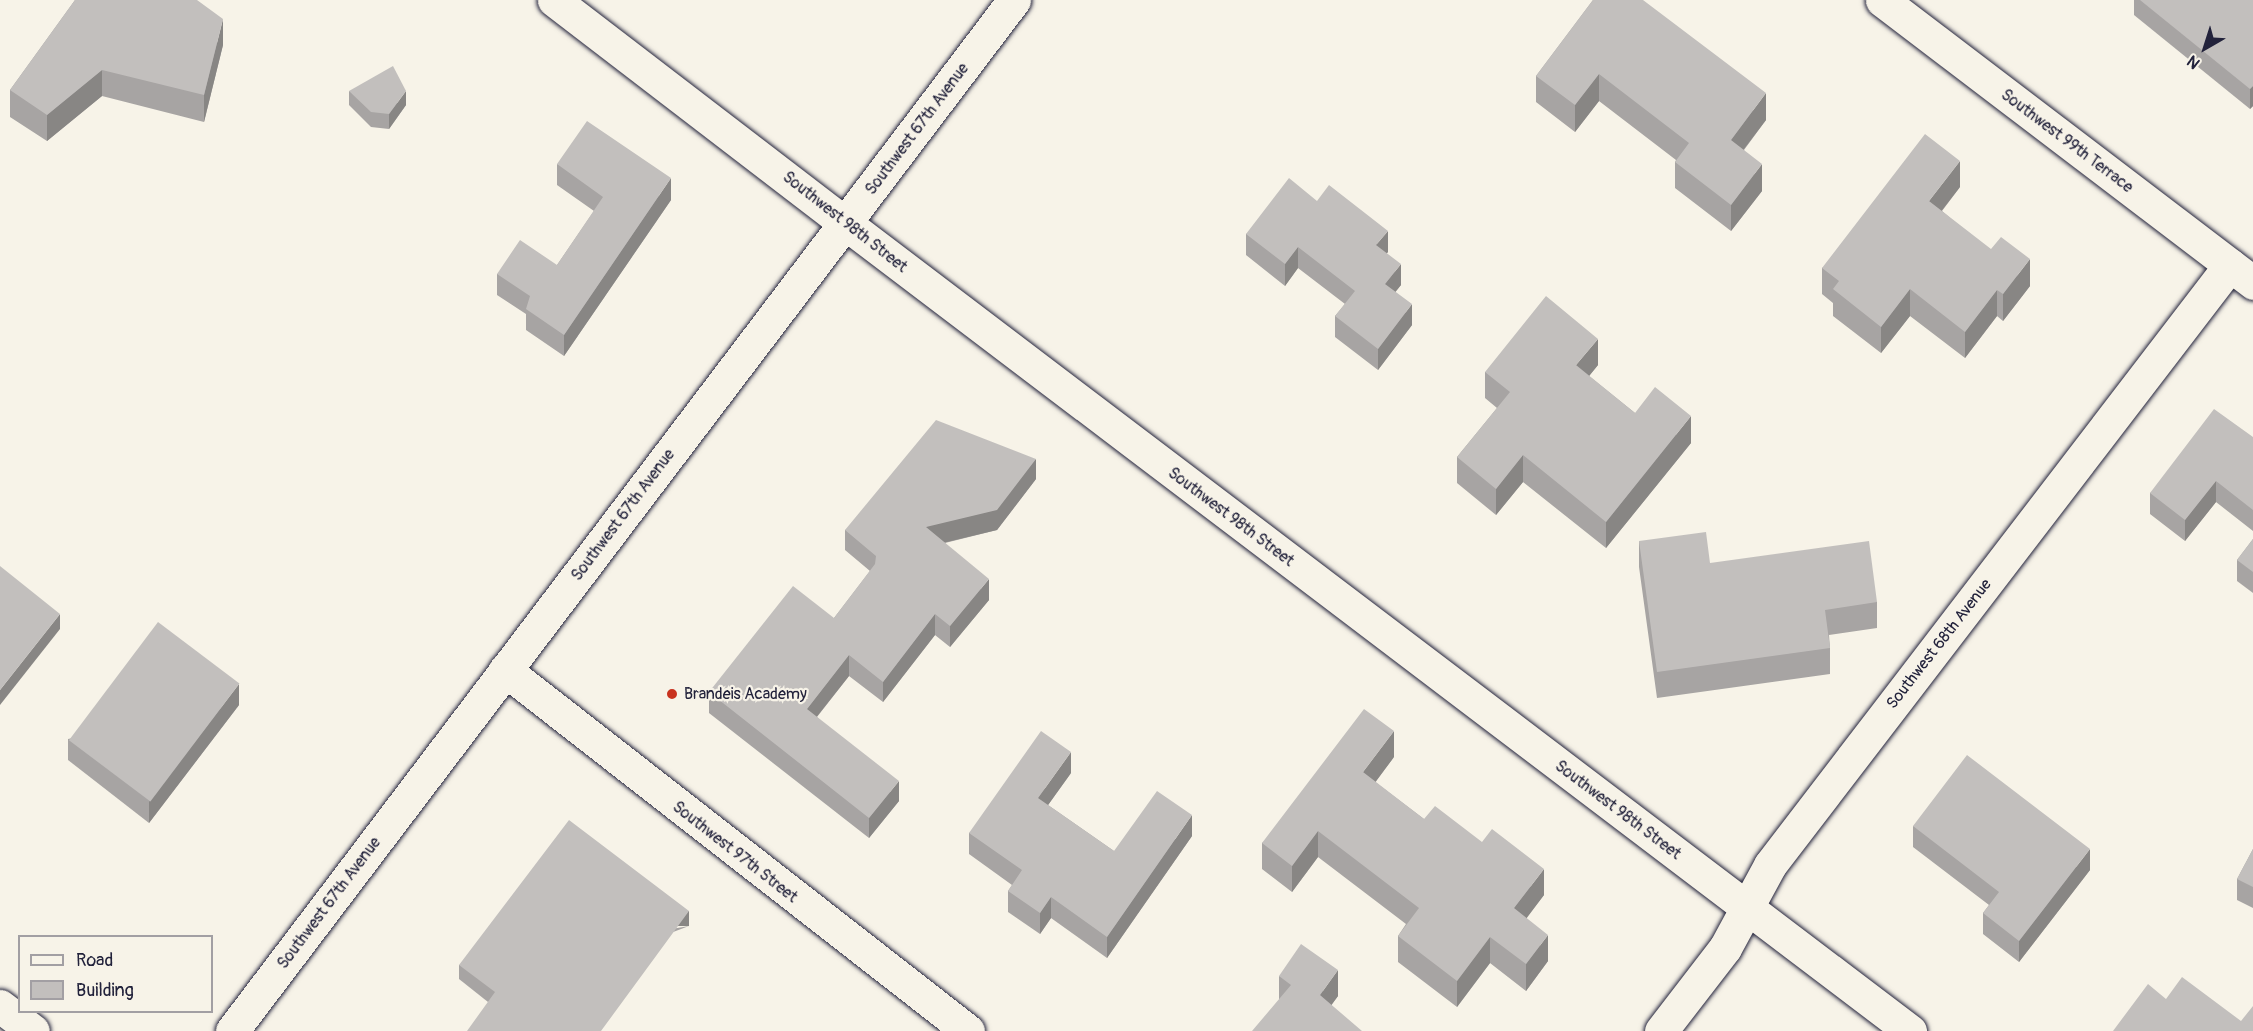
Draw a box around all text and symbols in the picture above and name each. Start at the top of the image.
north arrow [2175,18,2235,78]
text: N [2183,51,2204,73]
street label: Southwest 67th Avenue [861,59,973,199]
street label: Southwest 99th Terrace [1997,85,2137,197]
street label: Southwest 98th Street [779,167,911,277]
street label: Southwest 67th Avenue [567,445,679,585]
street label: Southwest 98th Street [1164,463,1298,571]
street label: Southwest 68th Avenue [1882,575,1996,713]
place label: Brandeis Academy [684,684,807,704]
marker: Brandeis Academy [665,687,679,701]
street label: Southwest 98th Street [1551,756,1685,864]
street label: Southwest 97th Street [669,797,801,907]
street label: Southwest 67th Avenue [273,833,385,973]
legend [18,935,213,1013]
text: Road [76,949,113,972]
text: Building [76,979,134,1002]

